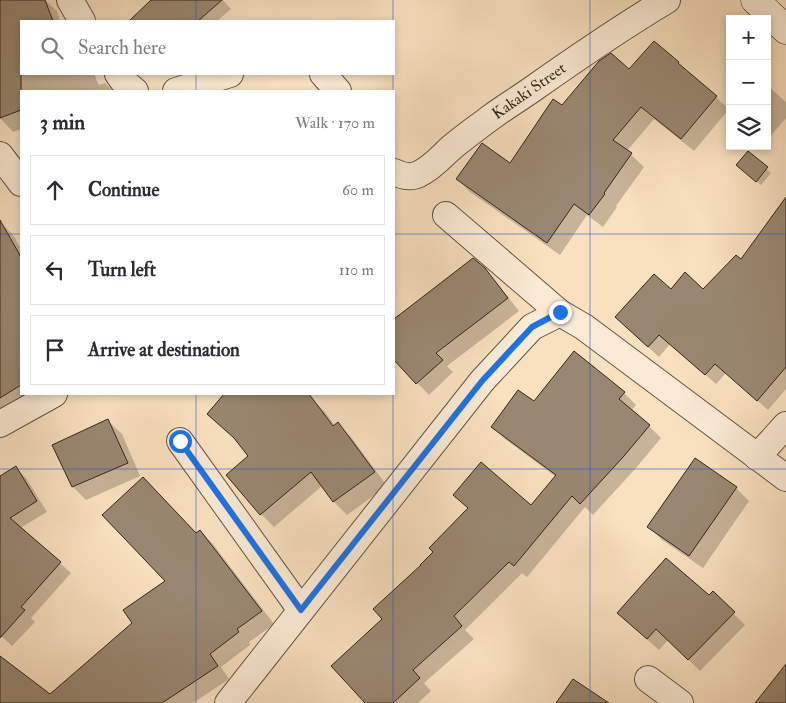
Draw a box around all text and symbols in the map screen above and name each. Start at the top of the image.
map controls [726,15,771,150]
button: + [726,15,771,60]
search box [20,20,395,75]
icon: search [38,34,66,62]
text: Search here [78,36,166,60]
street label: Kakaki Street [488,58,570,124]
button: − [726,60,771,105]
button: layers [726,105,771,150]
text: 3 min [40,109,85,136]
text: Walk · 170 m [295,113,375,133]
icon: ahead [41,176,69,204]
text: Continue [88,178,159,202]
text: 60 m [342,180,374,200]
icon: left [41,256,69,284]
text: Turn left [88,258,156,282]
text: 110 m [339,260,374,280]
route end [549,301,572,324]
icon: arrive [41,336,69,364]
text: Arrive at destination [88,338,240,362]
route start [169,430,192,453]

